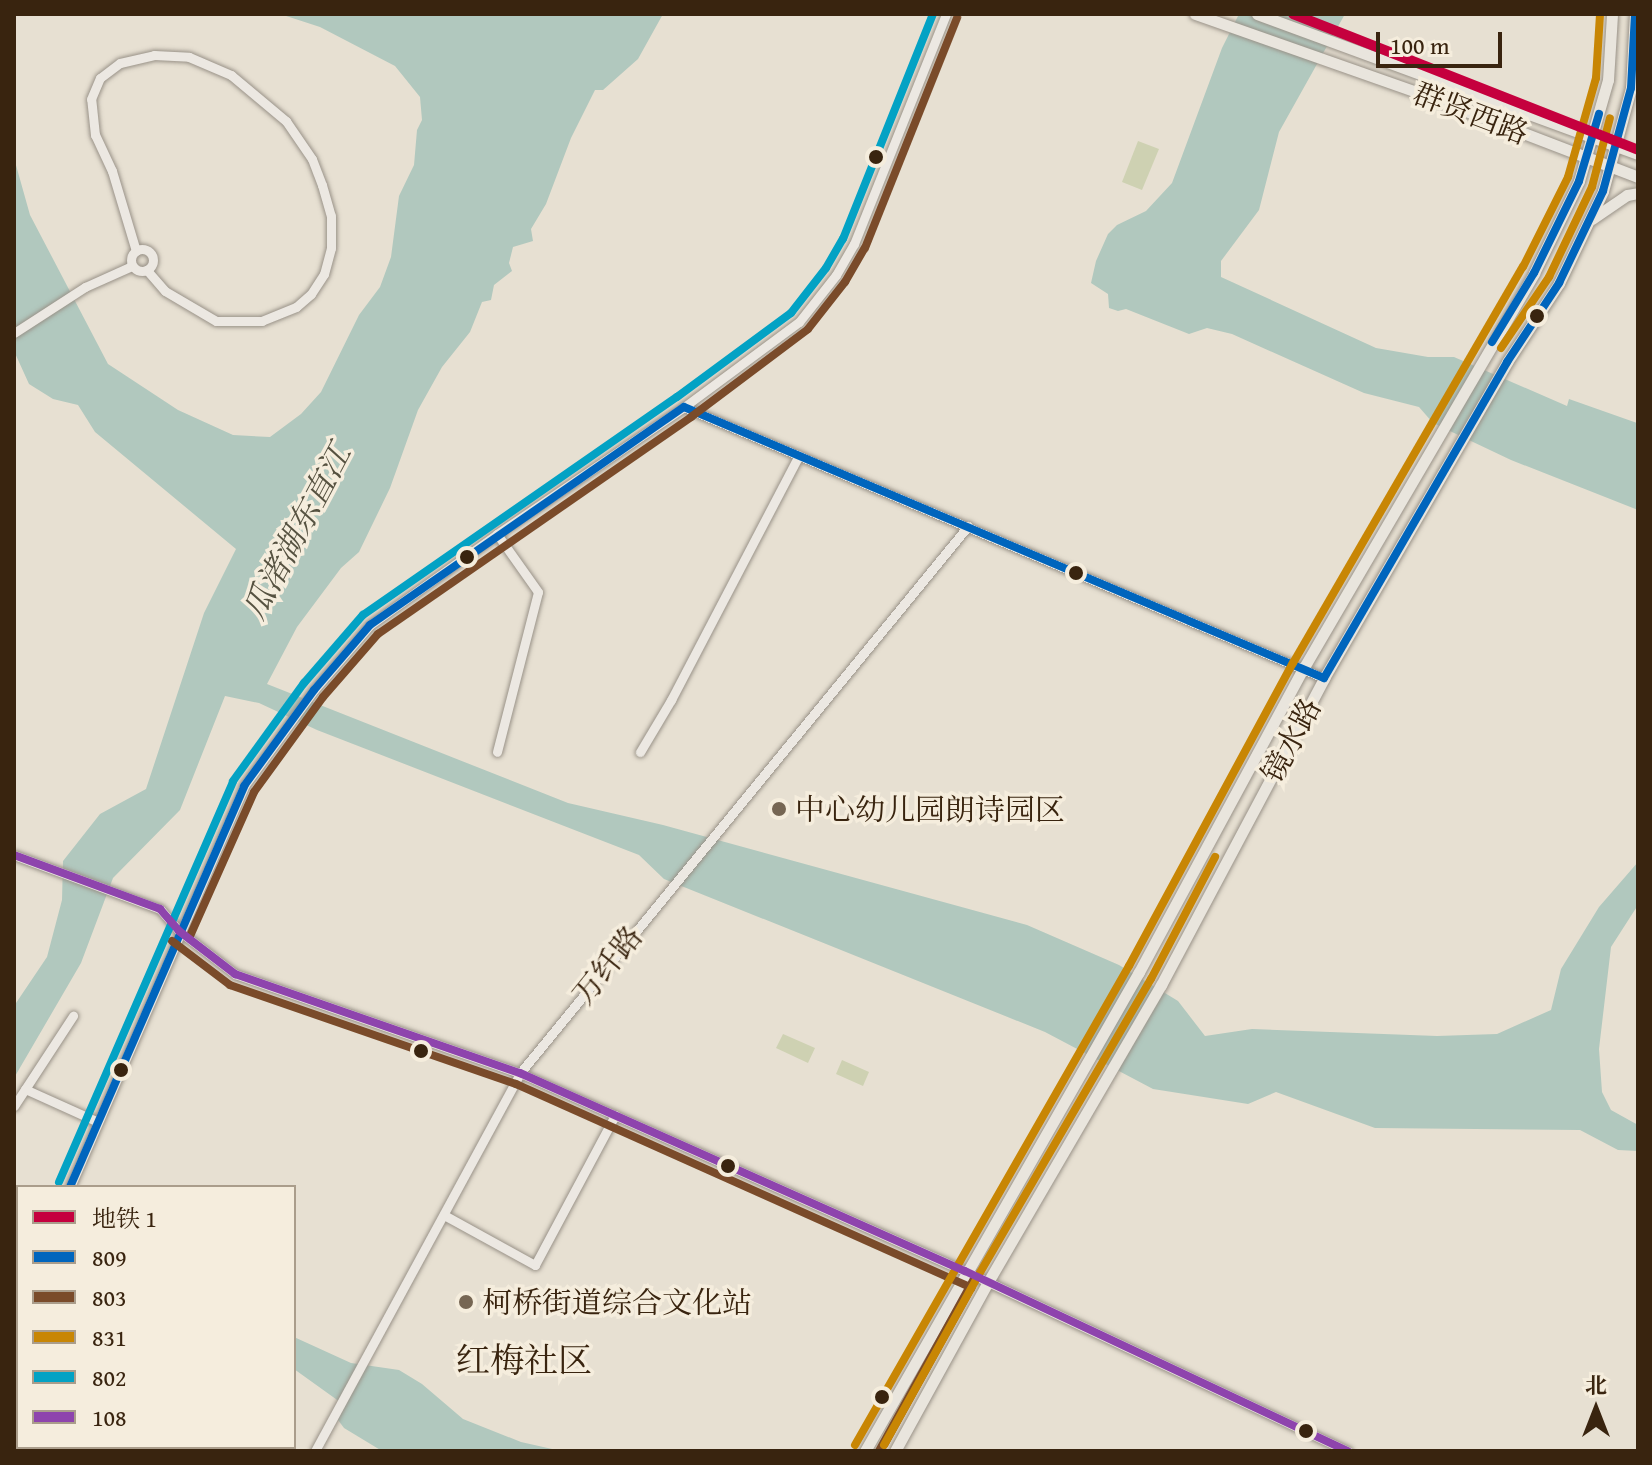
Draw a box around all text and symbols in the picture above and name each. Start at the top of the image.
scale bar [1380,16,1506,66]
text: 100 m [1390,28,1450,63]
street label: 群贤西路 [1409,75,1533,151]
unlabelled marker [868,149,884,165]
unlabelled marker [1529,308,1545,324]
water label: 瓜渚湖东直江 [235,438,359,626]
unlabelled marker [459,549,475,565]
unlabelled marker [1068,565,1084,581]
street label: 镜水路 [1254,692,1328,788]
place label: 中心幼儿园朗诗园区 [795,791,1065,827]
marker: 中心幼儿园朗诗园区 [770,800,788,818]
street label: 万纤路 [565,919,649,1011]
unlabelled marker [413,1043,429,1059]
unlabelled marker [113,1062,129,1078]
unlabelled marker [720,1158,736,1174]
legend [16,1185,296,1449]
text: 地铁 1 [92,1201,157,1236]
text: 809 [92,1240,127,1275]
text: 803 [92,1280,127,1315]
place label: 柯桥街道综合文化站 [482,1284,752,1320]
marker: 柯桥街道综合文化站 [457,1293,475,1311]
text: 831 [92,1320,127,1355]
district label: 红梅社区 [456,1340,592,1380]
text: 802 [92,1360,127,1395]
north arrow [1556,1369,1636,1449]
text: 北 [1585,1369,1607,1401]
unlabelled marker [874,1389,890,1405]
text: 108 [92,1400,127,1435]
unlabelled marker [1298,1423,1314,1439]

